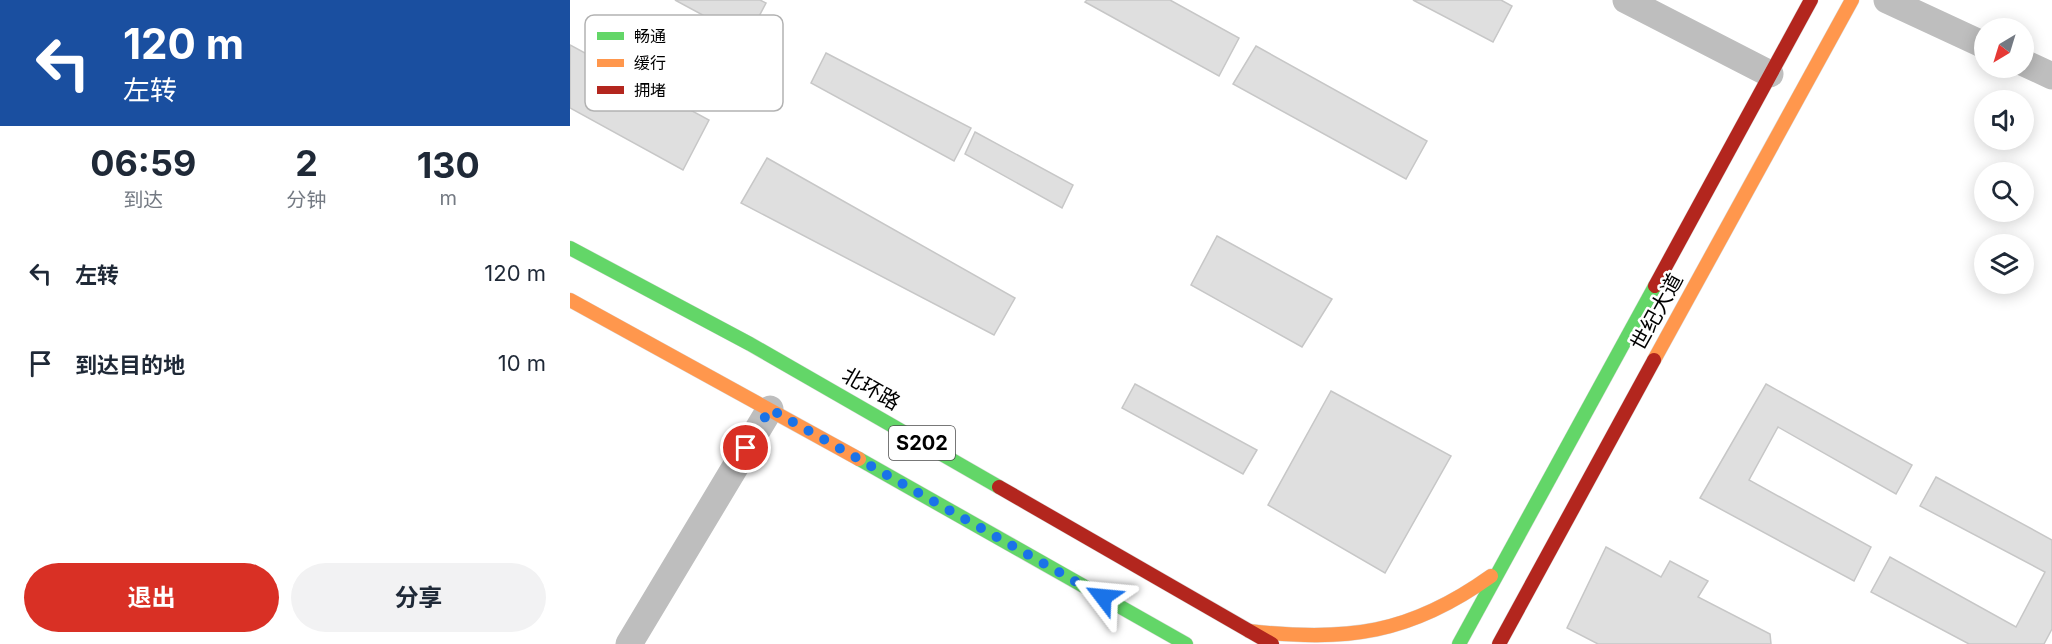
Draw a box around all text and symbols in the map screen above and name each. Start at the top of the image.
legend [585,15,783,111]
text: 120 m [123,18,244,69]
north arrow [1974,18,2034,78]
map controls [1974,18,2034,294]
icon: left [24,24,102,102]
text: 畅通 [634,26,666,46]
text: 缓行 [634,53,666,73]
text: 左转 [123,74,177,107]
text: 拥堵 [634,80,666,100]
button: sound [1974,90,2034,150]
text: 06:59 [90,141,196,185]
text: 2 [295,141,318,185]
text: 130 [417,143,480,187]
button: search [1974,162,2034,222]
text: m [439,186,457,210]
text: 到达 [123,188,163,212]
text: 分钟 [287,188,327,212]
button: layers [1974,234,2034,294]
icon: left [24,257,57,290]
text: 120 m [484,260,546,286]
text: 左转 [75,262,119,288]
street label: 世纪大道 [1625,269,1688,355]
icon: arrive [24,347,57,380]
text: 10 m [498,350,546,376]
text: 到达目的地 [75,352,185,378]
street label: 北环路 [838,362,905,415]
pin [720,422,771,473]
road number: S202 [889,426,955,460]
icon: arrive [729,431,762,464]
button: 退出 [24,563,279,632]
button: 分享 [291,563,546,632]
position arrow [1071,565,1135,629]

